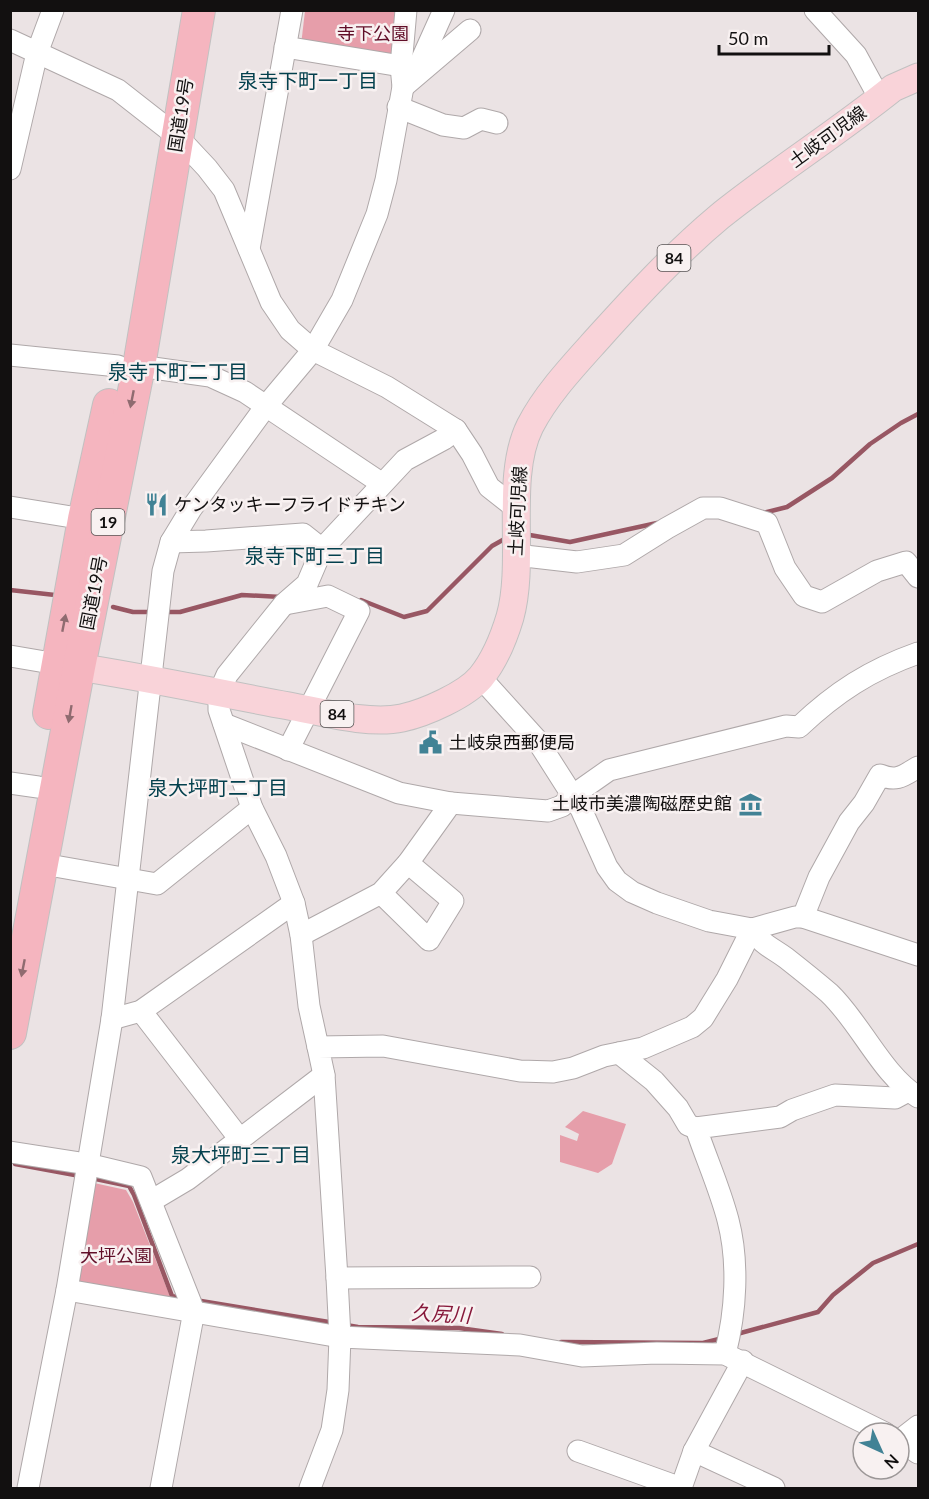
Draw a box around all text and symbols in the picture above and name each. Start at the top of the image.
scale bar [719,18,828,56]
park label: 寺下公園 [337,22,409,44]
text: 50 m [728,27,768,49]
district label: 泉寺下町一丁目 [238,68,378,92]
street label: 国道19号 [163,76,197,154]
street label: 土岐可児線 [785,101,870,172]
road number: 84 [658,245,690,271]
district label: 泉寺下町二丁目 [108,359,248,383]
one-way arrow [127,390,136,409]
street label: 土岐可児線 [504,465,530,556]
restaurant icon: ケンタッキーフライドチキン [143,492,169,518]
place label: ケンタッキーフライドチキン [174,493,406,515]
road number: 19 [92,509,124,535]
district label: 泉寺下町三丁目 [245,543,385,567]
street label: 国道19号 [75,554,111,632]
one-way arrow [60,614,69,633]
road number: 84 [320,701,354,727]
one-way arrow [65,705,74,724]
public building icon: 土岐泉西郵便局 [418,730,444,756]
place label: 土岐泉西郵便局 [449,731,575,753]
district label: 泉大坪町二丁目 [148,775,288,799]
museum icon: 土岐市美濃陶磁歴史館 [737,791,763,817]
place label: 土岐市美濃陶磁歴史館 [552,792,732,814]
one-way arrow [18,959,27,978]
district label: 泉大坪町三丁目 [171,1142,311,1166]
park label: 大坪公園 [80,1244,152,1266]
water label: 久尻川 [410,1299,474,1327]
north arrow [851,1421,911,1481]
text: N [881,1451,903,1473]

